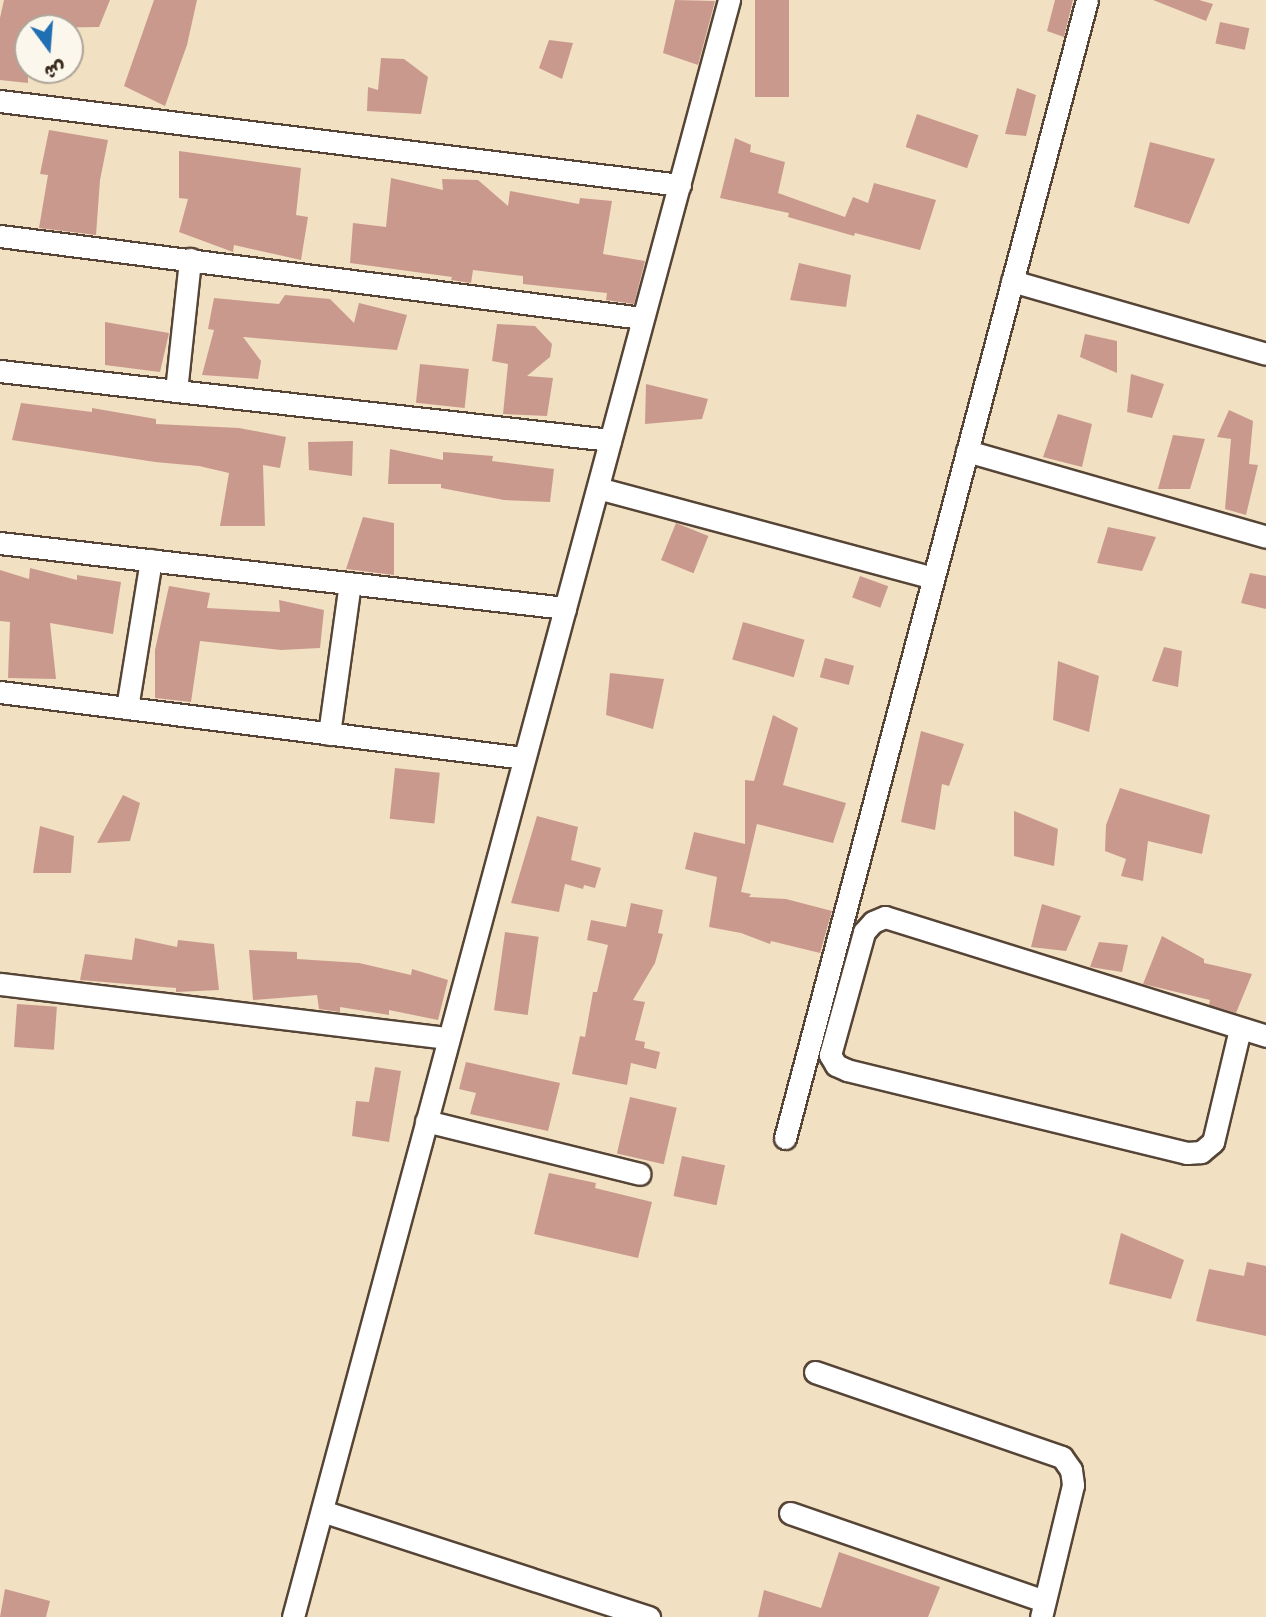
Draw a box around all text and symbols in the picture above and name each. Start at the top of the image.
north arrow [14,14,84,84]
text: ش [41,54,68,82]

